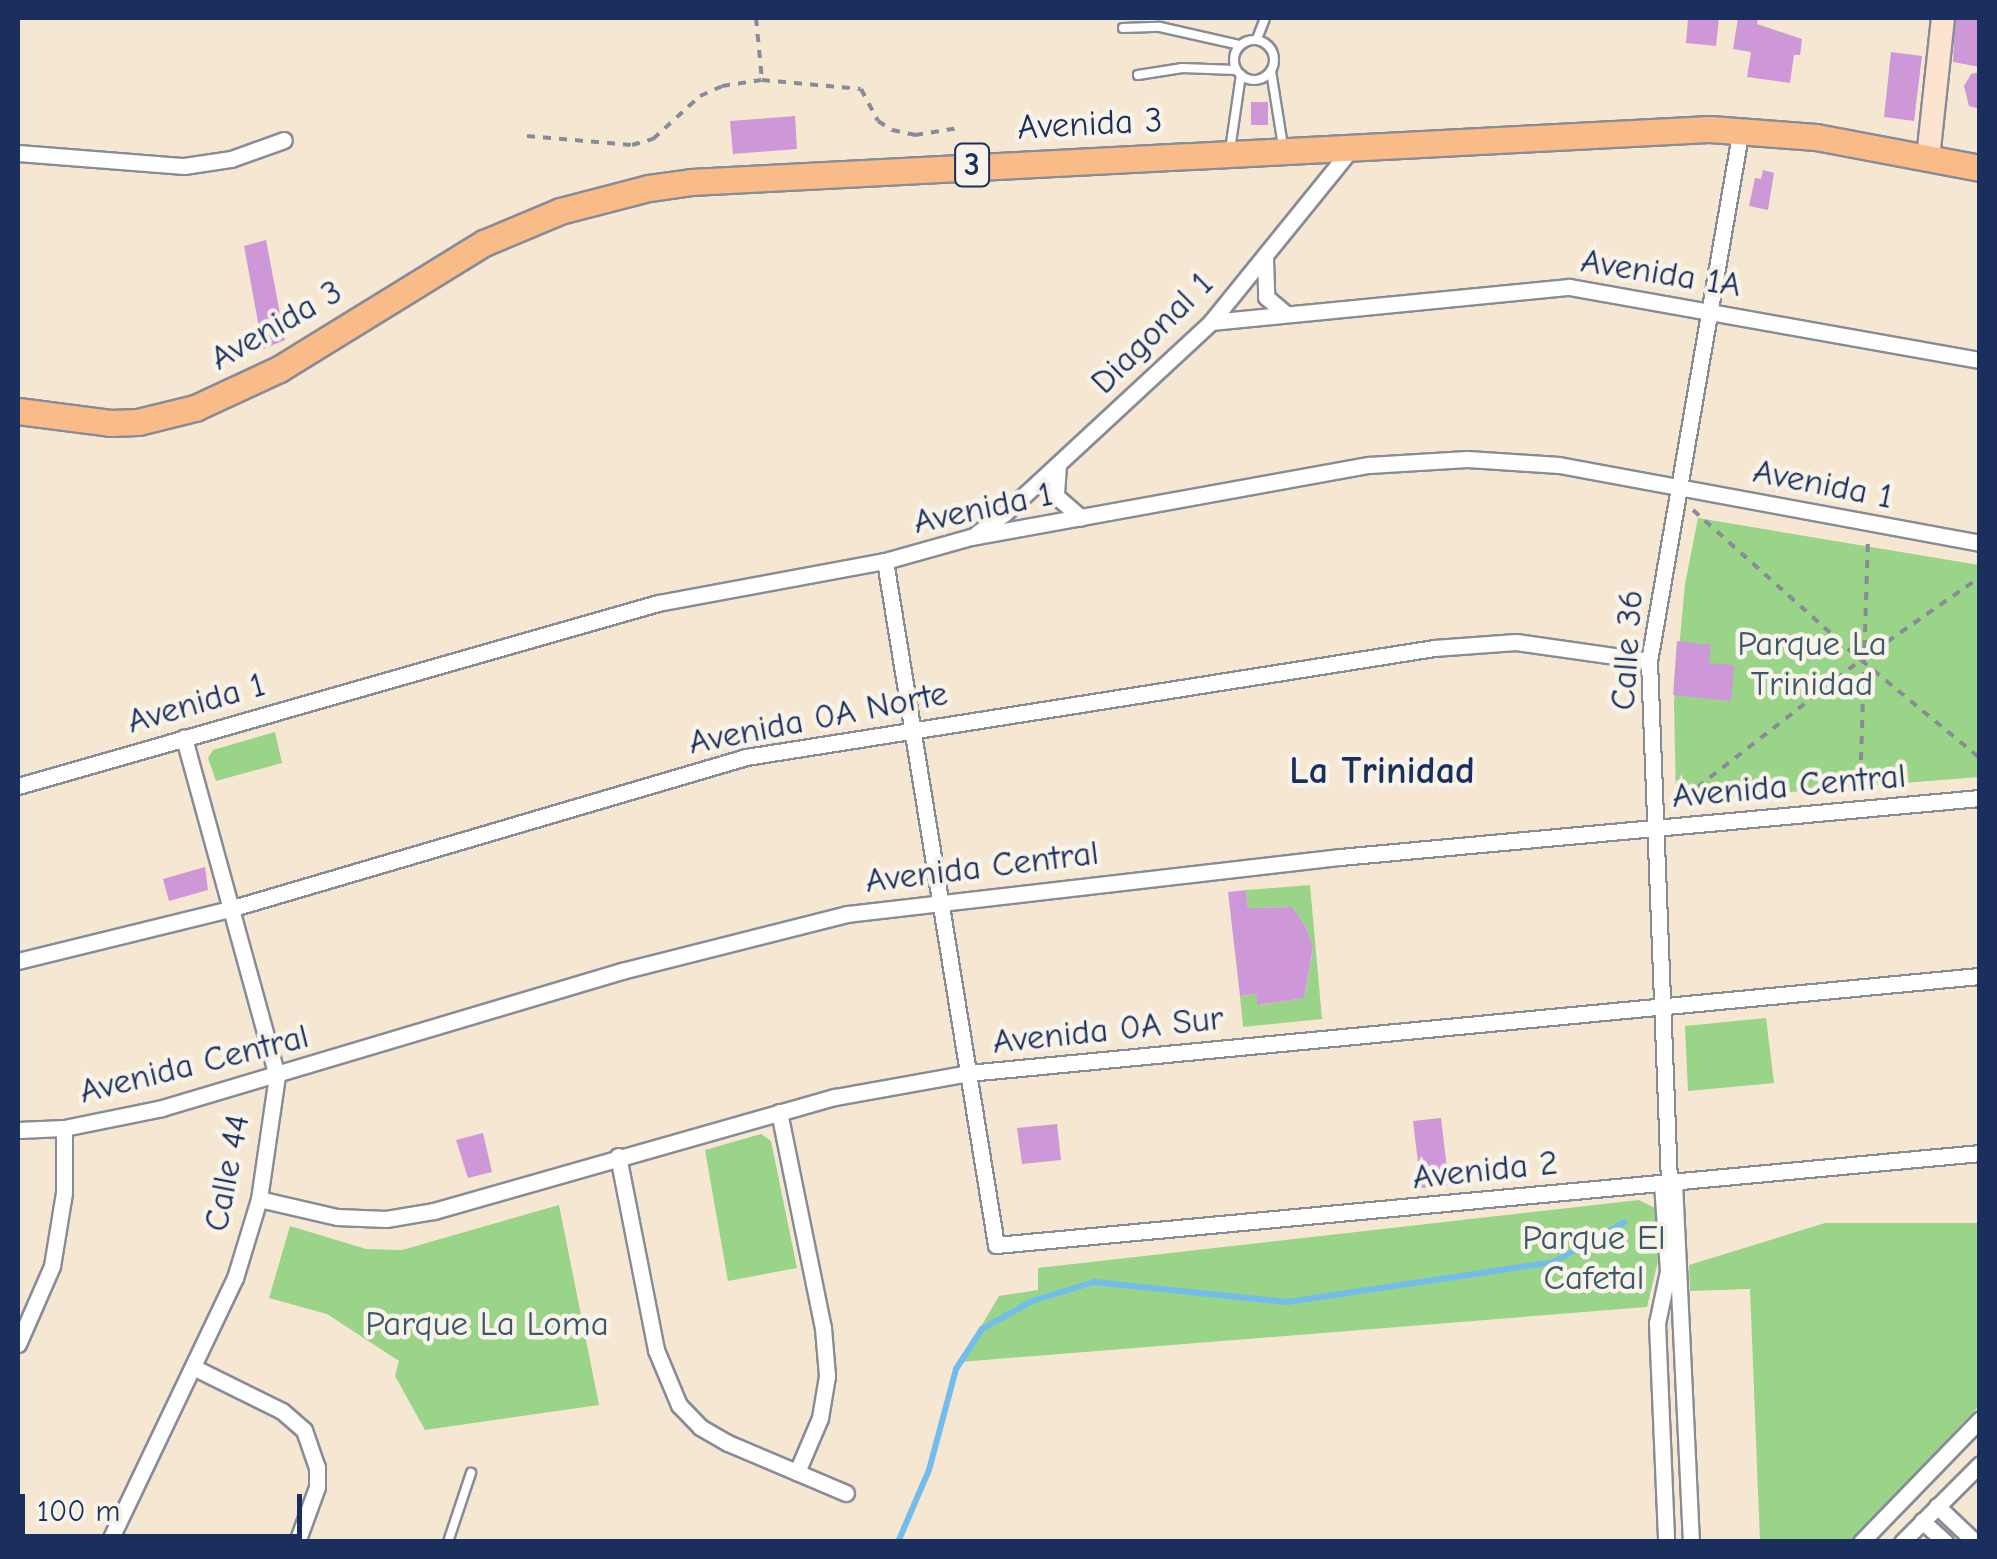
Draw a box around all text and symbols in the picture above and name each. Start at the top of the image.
street label: Avenida 3 [1016,99,1164,149]
road number: 3 [952,138,992,192]
street label: Avenida 1A [1578,240,1744,306]
street label: Diagonal 1 [1082,263,1222,403]
street label: Avenida 3 [203,271,349,379]
street label: Avenida 1 [1750,450,1896,518]
street label: Avenida 1 [910,473,1056,543]
street label: Calle 36 [1602,588,1652,712]
park label: Parque La Trinidad [1737,623,1887,705]
street label: Avenida 1 [122,663,270,743]
street label: Avenida 0A Norte [685,672,951,764]
district label: La Trinidad [1289,749,1475,795]
street label: Avenida Central [1670,755,1908,817]
street label: Avenida Central [863,832,1101,902]
street label: Avenida 0A Sur [991,997,1225,1063]
street label: Avenida Central [75,1015,313,1113]
street label: Calle 44 [195,1111,259,1235]
street label: Avenida 2 [1410,1141,1560,1199]
park label: Parque El Cafetal [1522,1217,1666,1299]
park label: Parque La Loma [365,1303,609,1345]
scale bar [25,1474,308,1536]
text: 100 m [37,1494,120,1529]

